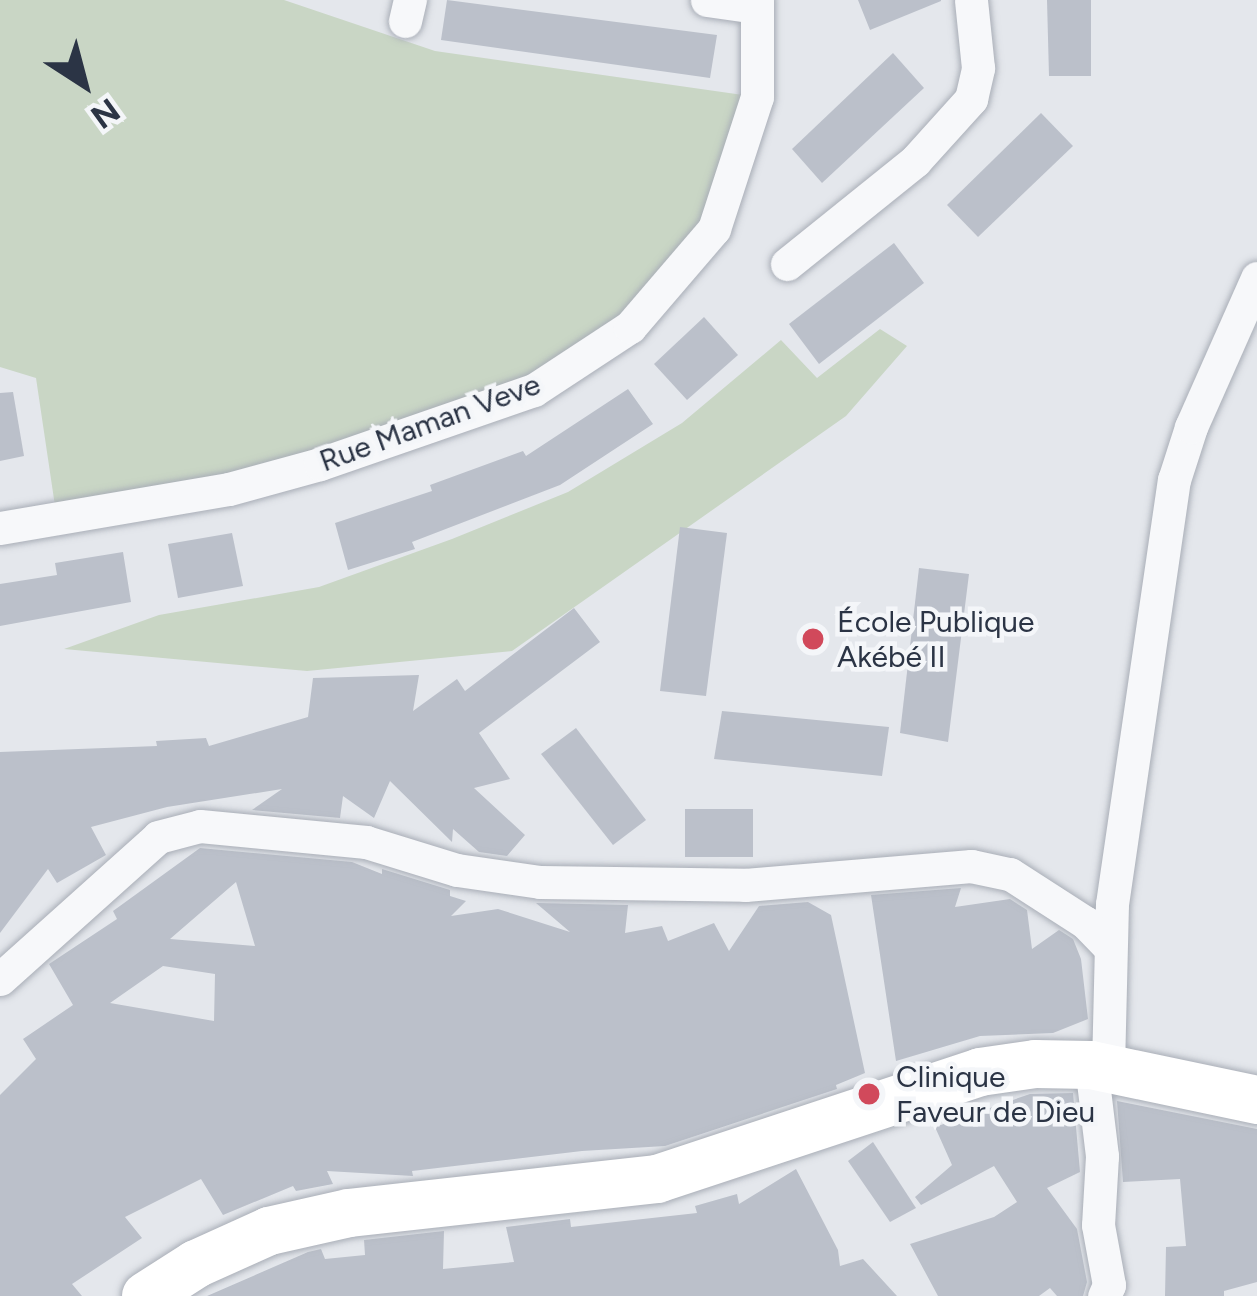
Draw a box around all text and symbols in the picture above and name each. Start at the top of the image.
north arrow [24,24,144,144]
text: N [84,90,127,137]
street label: Rue Maman Veve [315,366,545,480]
place label: École Publique Akébé II [837,604,1034,674]
marker: École Publique Akébé II [800,626,826,652]
place label: Clinique Faveur de Dieu [896,1059,1095,1130]
marker: Clinique Faveur de Dieu [853,1078,885,1110]

